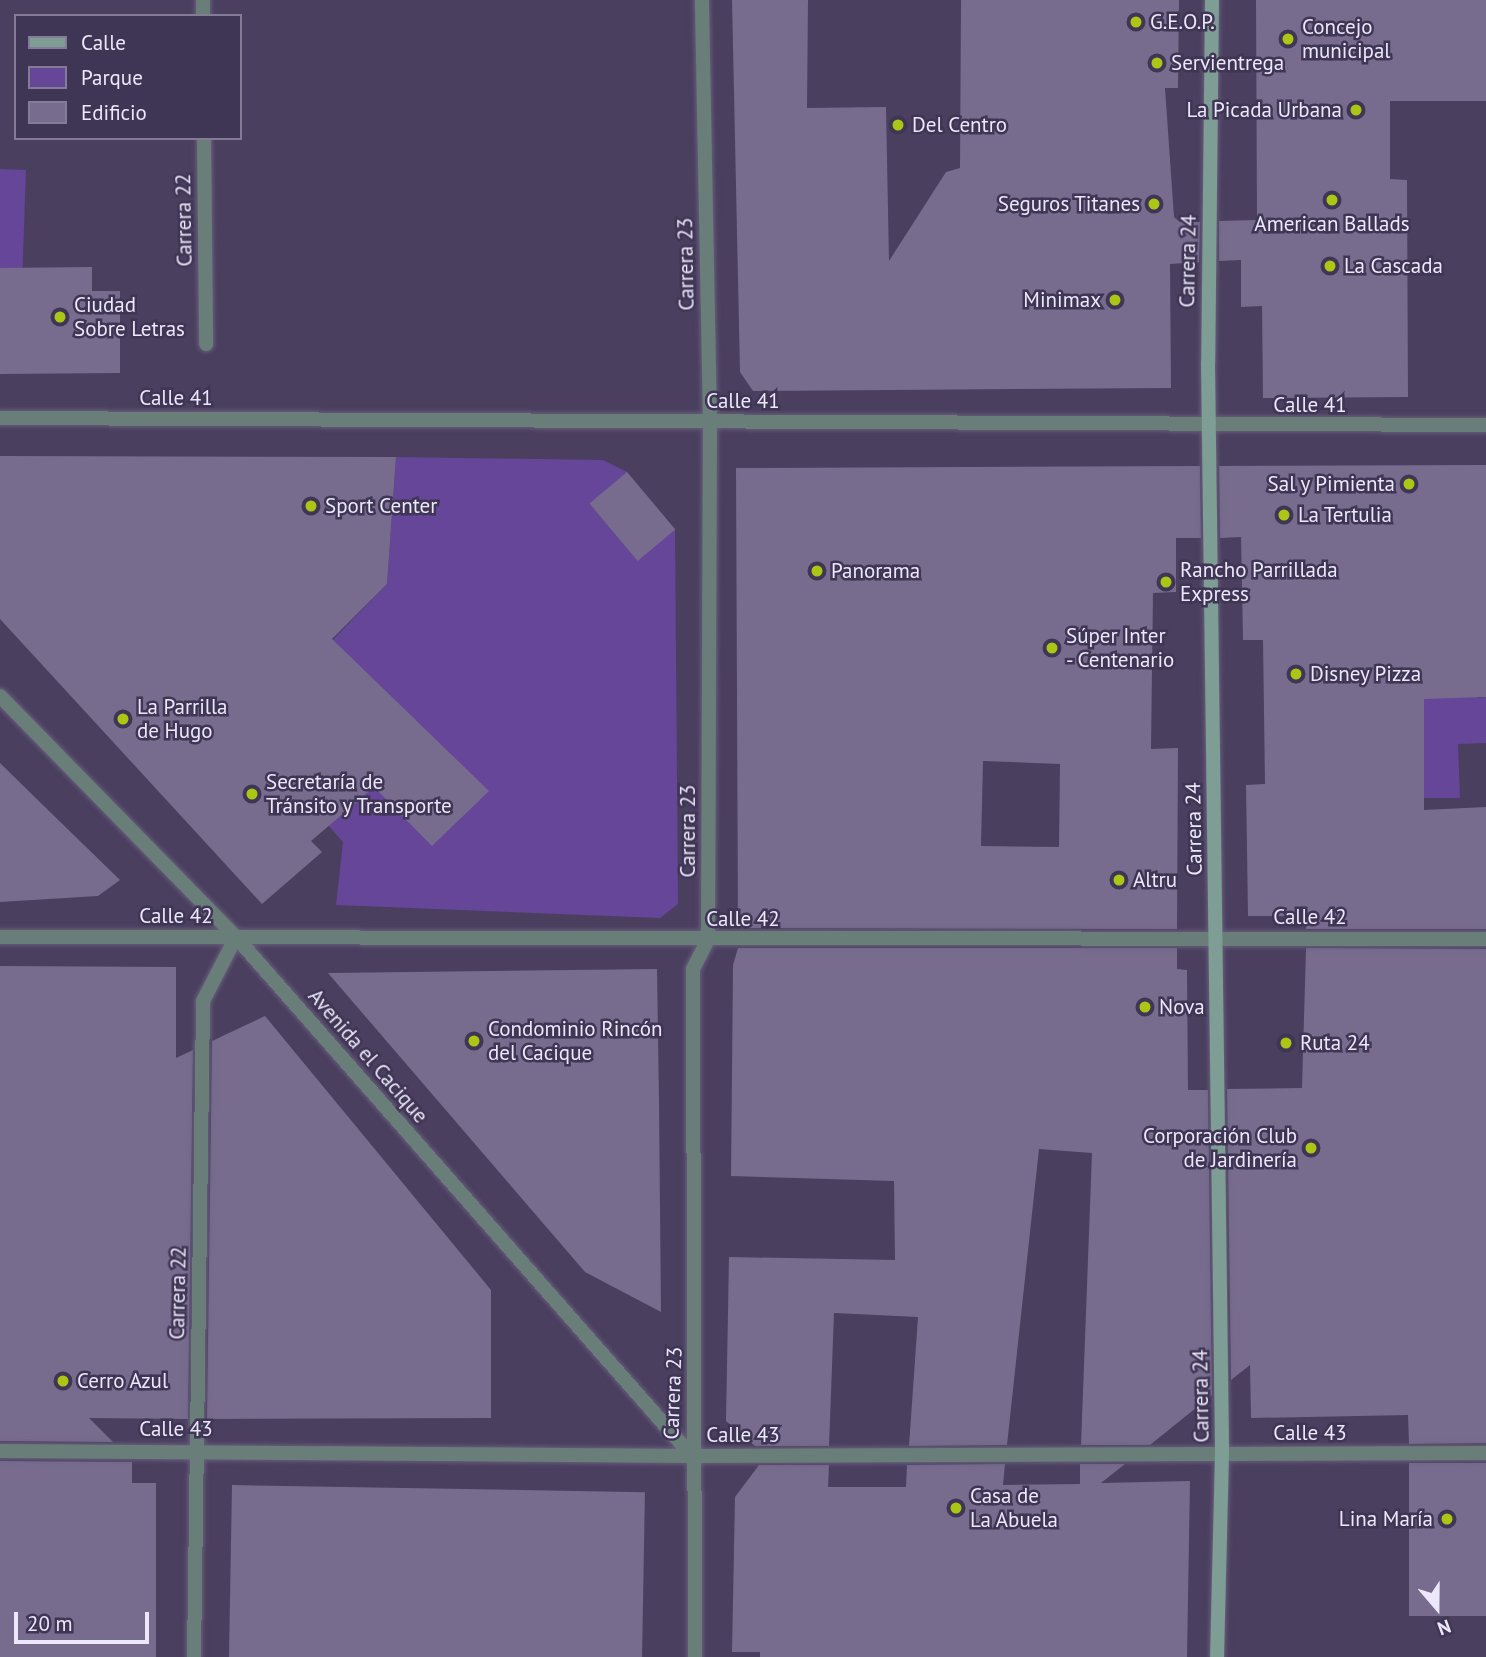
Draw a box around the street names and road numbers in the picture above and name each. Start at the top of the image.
street label: Carrera 22 [171,173,197,267]
street label: Carrera 24 [1175,214,1201,308]
street label: Carrera 23 [673,217,699,311]
street label: Calle 41 [139,385,213,411]
street label: Calle 41 [706,388,780,414]
street label: Calle 41 [1273,392,1347,418]
street label: Carrera 24 [1181,782,1207,876]
street label: Carrera 23 [675,784,701,878]
street label: Calle 42 [139,903,213,929]
street label: Calle 42 [1273,904,1347,930]
street label: Calle 42 [706,906,780,932]
street label: Avenida el Cacique [303,984,433,1128]
street label: Carrera 22 [165,1246,191,1340]
street label: Carrera 23 [659,1346,687,1440]
street label: Carrera 24 [1188,1349,1214,1443]
street label: Calle 43 [139,1416,213,1442]
street label: Calle 43 [1273,1420,1347,1446]
street label: Calle 43 [706,1422,780,1448]

